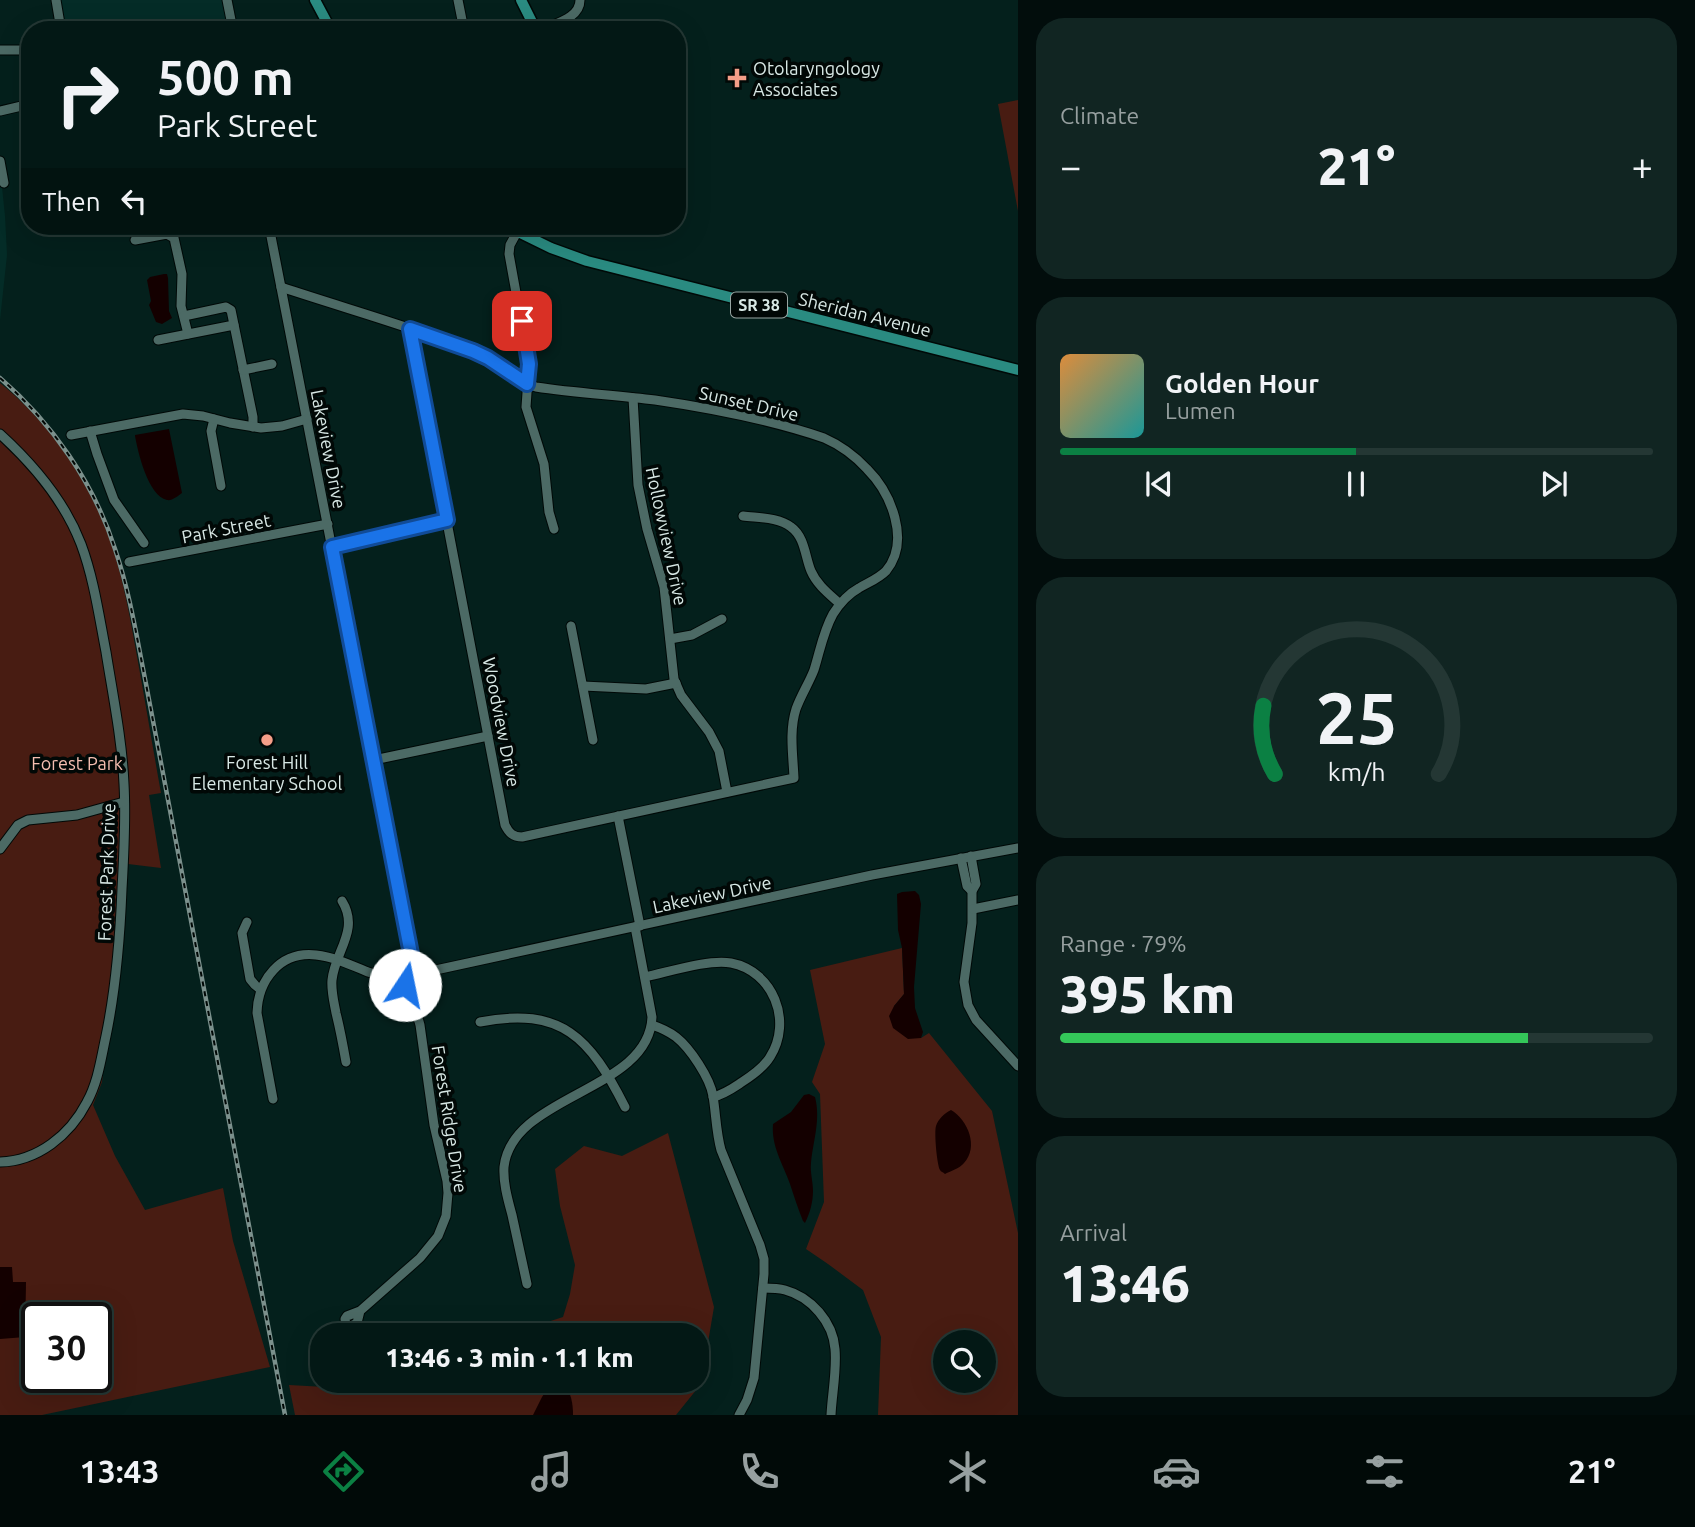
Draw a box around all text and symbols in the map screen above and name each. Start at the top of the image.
icon: right [42,49,133,140]
text: 500 m [157,49,294,104]
place label: Otolaryngology Associates [753,58,880,99]
marker: Otolaryngology Associates [727,68,747,88]
text: Climate [1060,103,1139,128]
text: Park Street [157,107,317,143]
text: 21° [1318,137,1395,195]
text: − [1060,145,1081,187]
text: + [1632,145,1653,187]
icon: left [115,182,153,220]
text: Then [42,187,101,216]
street label: Sheridan Avenue [797,288,933,340]
pin [492,291,552,351]
road number: SR 38 [731,292,787,318]
icon: arrive [503,302,541,340]
text: Golden Hour [1165,369,1319,398]
street label: Sunset Drive [697,382,801,424]
street label: Lakeview Drive [308,388,350,510]
text: Lumen [1165,398,1236,423]
street label: Hollowview Drive [643,465,691,607]
icon: previous [1140,465,1178,503]
icon: pause [1337,465,1375,503]
icon: next [1535,465,1573,503]
street label: Park Street [180,510,272,546]
street label: Woodview Drive [480,655,524,789]
text: 25 [1315,676,1398,758]
marker: Forest Hill Elementary School [259,732,275,748]
place label: Forest Hill Elementary School [192,752,343,793]
park label: Forest Park [31,753,123,773]
text: km/h [1328,757,1385,785]
street label: Forest Park Drive [94,803,118,941]
street label: Lakeview Drive [651,872,773,916]
text: Range · 79% [1060,931,1187,956]
position arrow [368,948,442,1022]
text: 395 km [1060,965,1235,1023]
street label: Forest Ridge Drive [428,1044,472,1194]
text: Arrival [1060,1220,1127,1245]
text: 13:46 [1060,1254,1190,1312]
speed limit sign: 30 [21,1302,112,1393]
map controls [933,1330,996,1393]
button: search [933,1330,996,1393]
text: 13:46 · 3 min · 1.1 km [385,1343,634,1372]
icon: directions [319,1447,368,1496]
icon: music [527,1447,576,1496]
icon: phone [735,1447,784,1496]
icon: climate [943,1447,992,1496]
icon: car [1152,1447,1201,1496]
icon: filters [1360,1447,1409,1496]
text: 13:43 [80,1453,160,1489]
text: 21° [1568,1453,1615,1489]

